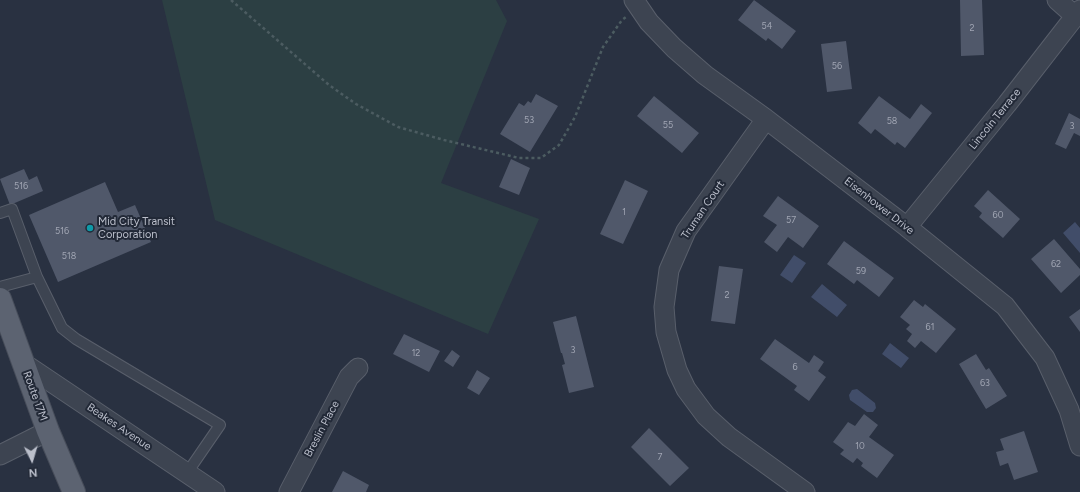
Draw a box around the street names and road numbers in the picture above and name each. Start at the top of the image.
street label: Lincoln Terrace [966,86,1024,152]
street label: Eisenhower Drive [841,175,917,237]
street label: Truman Court [679,178,727,242]
street label: Route 17M [20,369,50,423]
street label: Breslin Place [302,399,342,459]
street label: Beakes Avenue [84,401,154,453]

